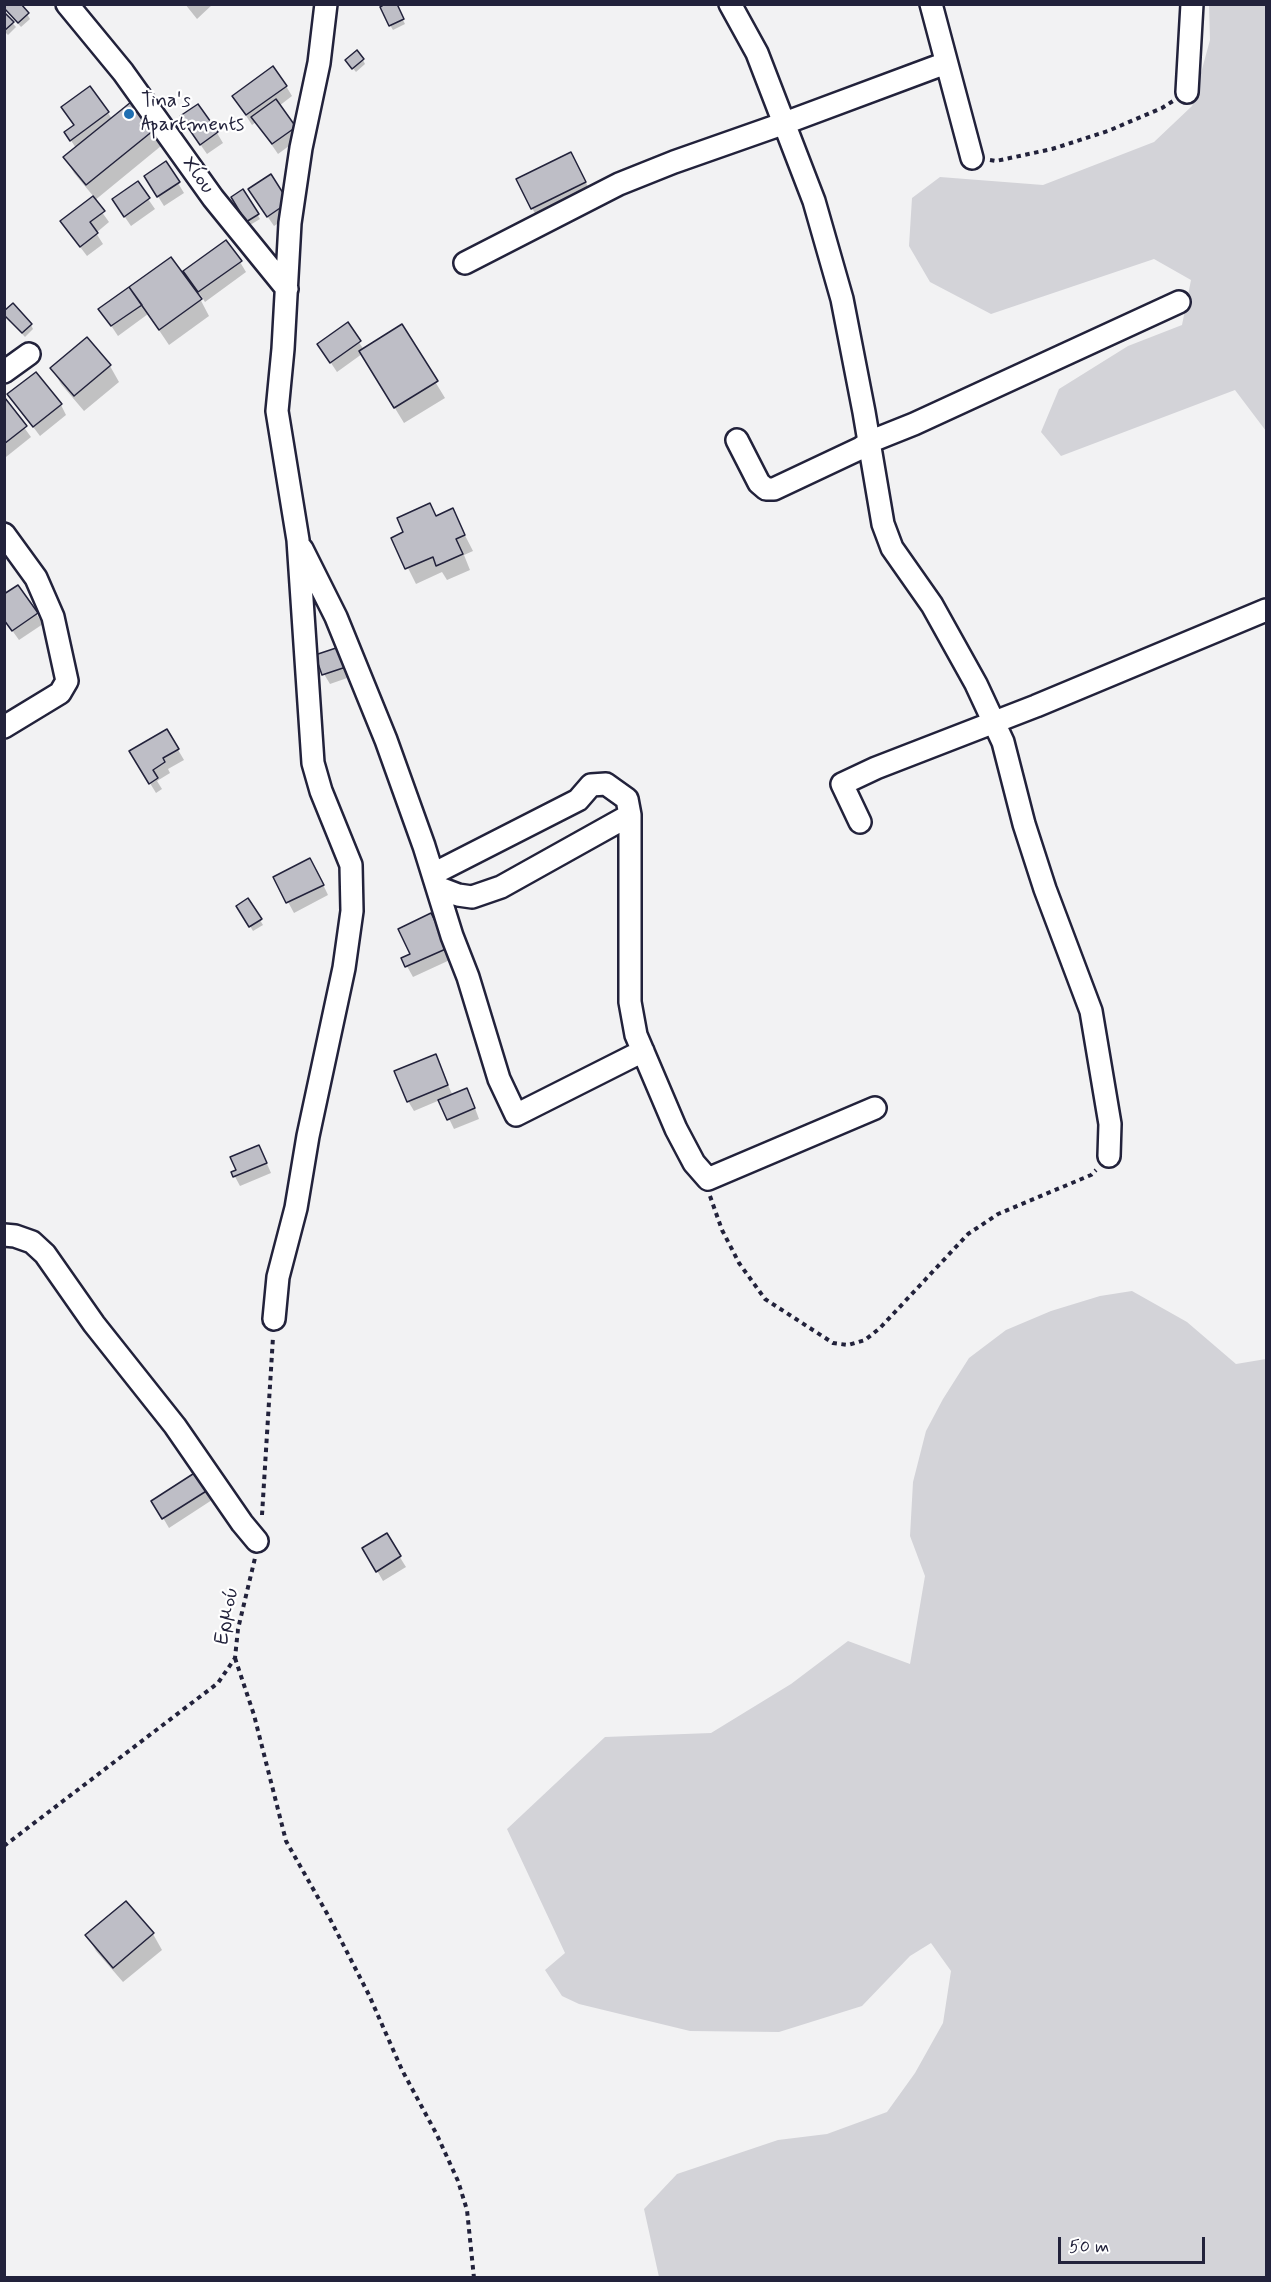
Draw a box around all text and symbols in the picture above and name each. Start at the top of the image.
place label: Tina's Apartments [141,89,244,139]
marker: Tina's Apartments [122,107,136,121]
street label: Χίου [175,153,219,199]
street label: Ερμού [210,1585,246,1647]
scale bar [1061,2225,1208,2263]
text: 50 m [1069,2235,1109,2259]

